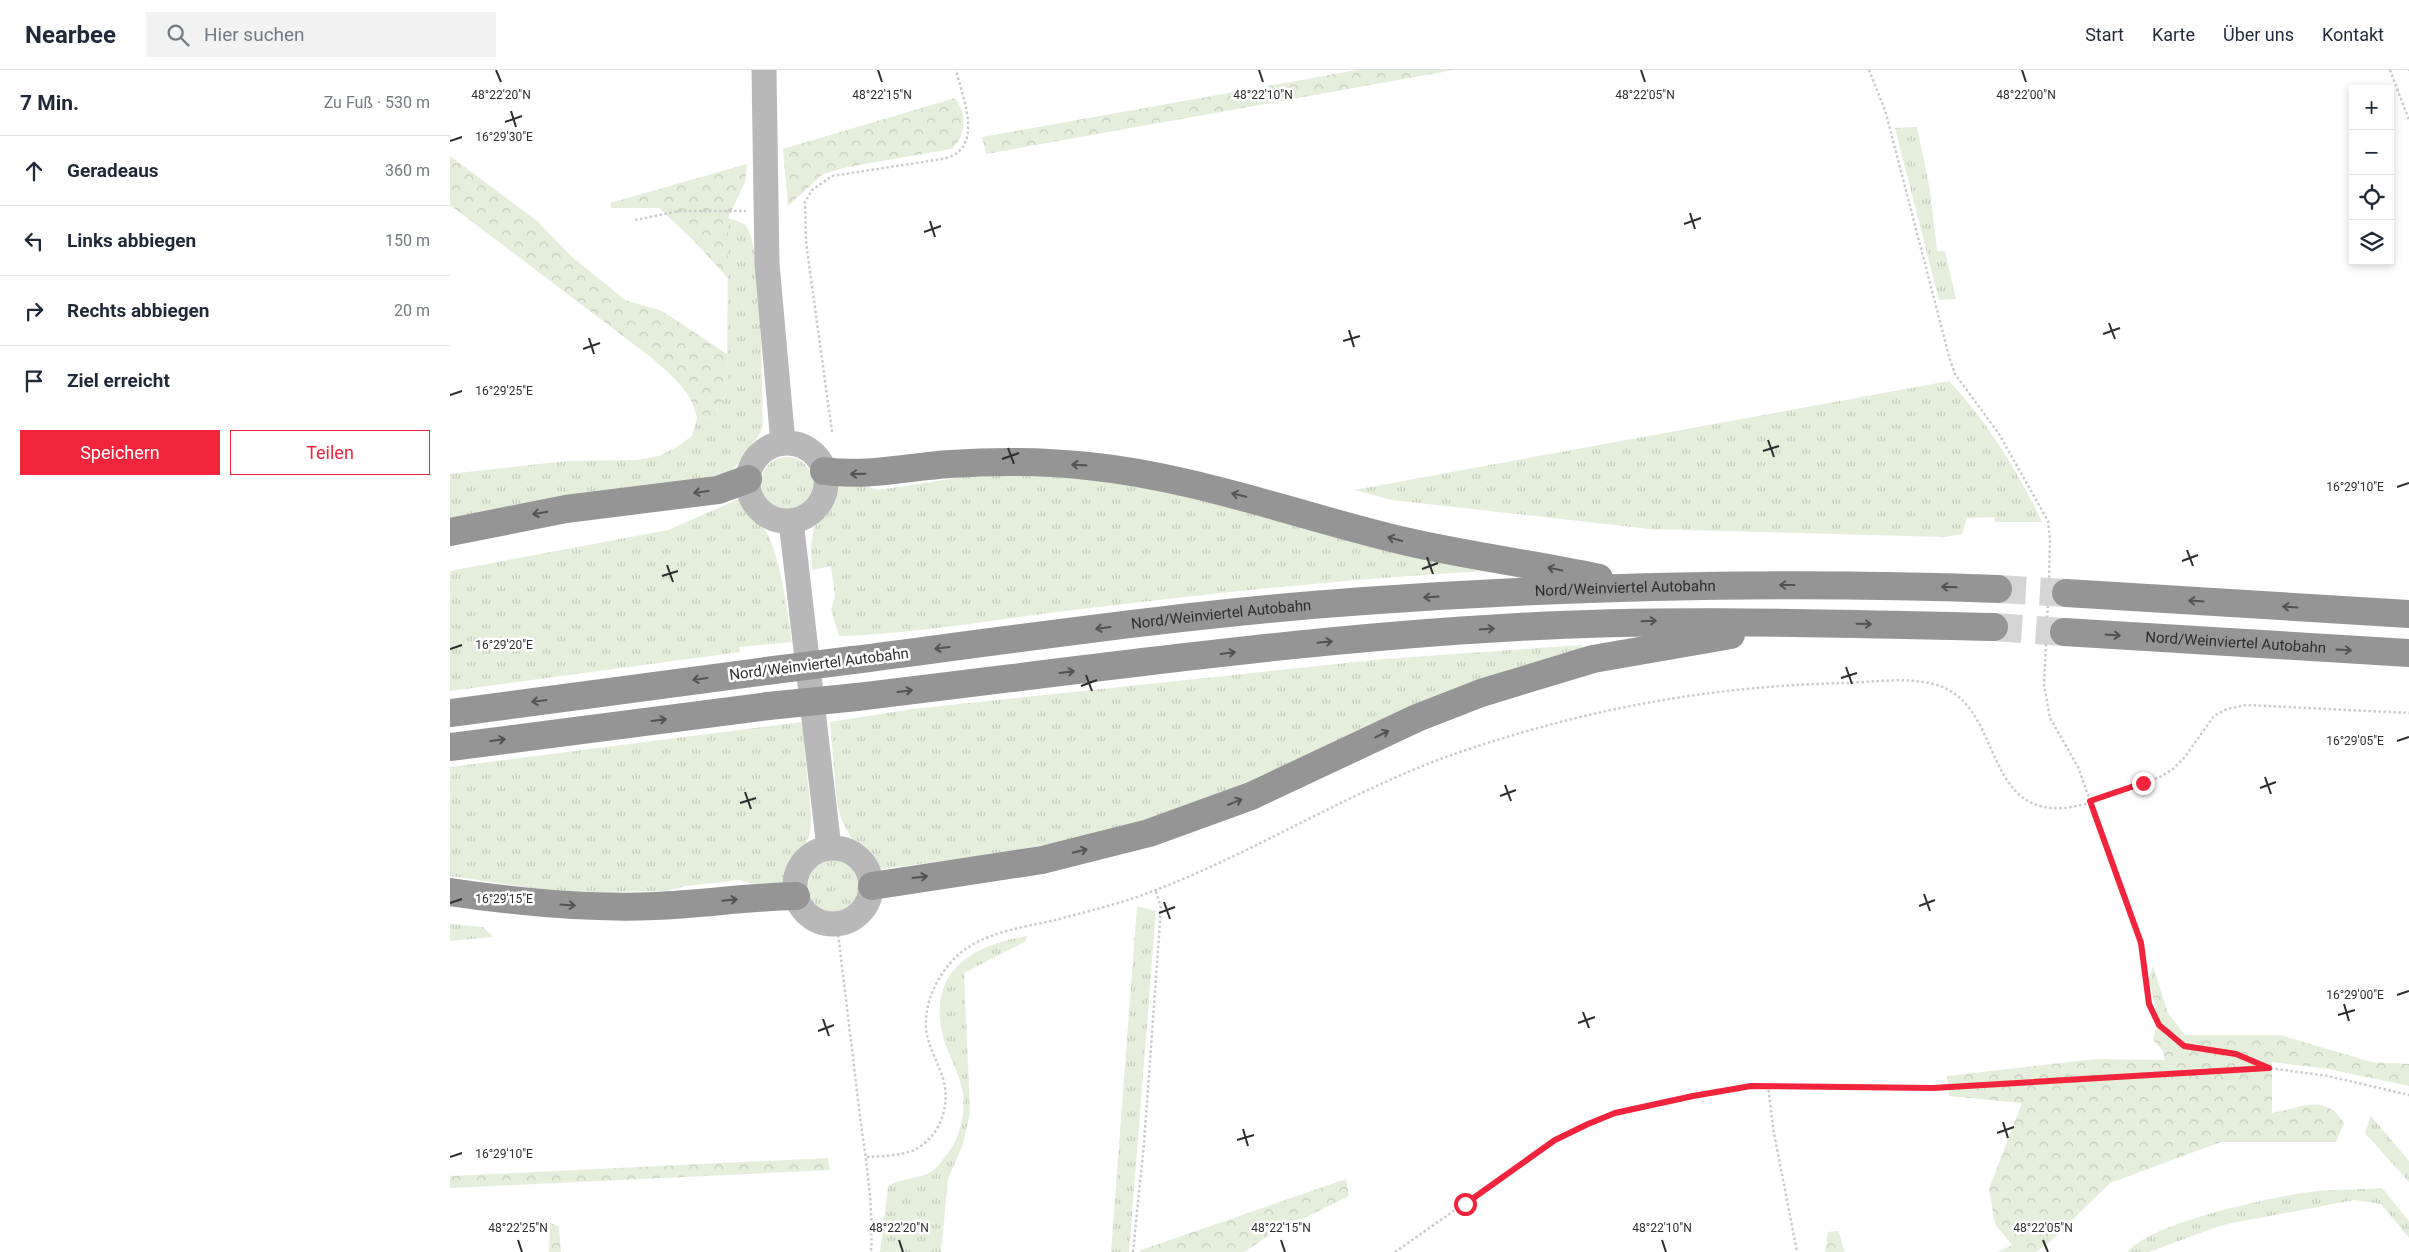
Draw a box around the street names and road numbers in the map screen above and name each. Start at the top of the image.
street label: Nord/Weinviertel Autobahn [1534,577,1716,600]
street label: Nord/Weinviertel Autobahn [1130,596,1312,633]
street label: Nord/Weinviertel Autobahn [2145,628,2327,657]
street label: Nord/Weinviertel Autobahn [728,644,910,684]

